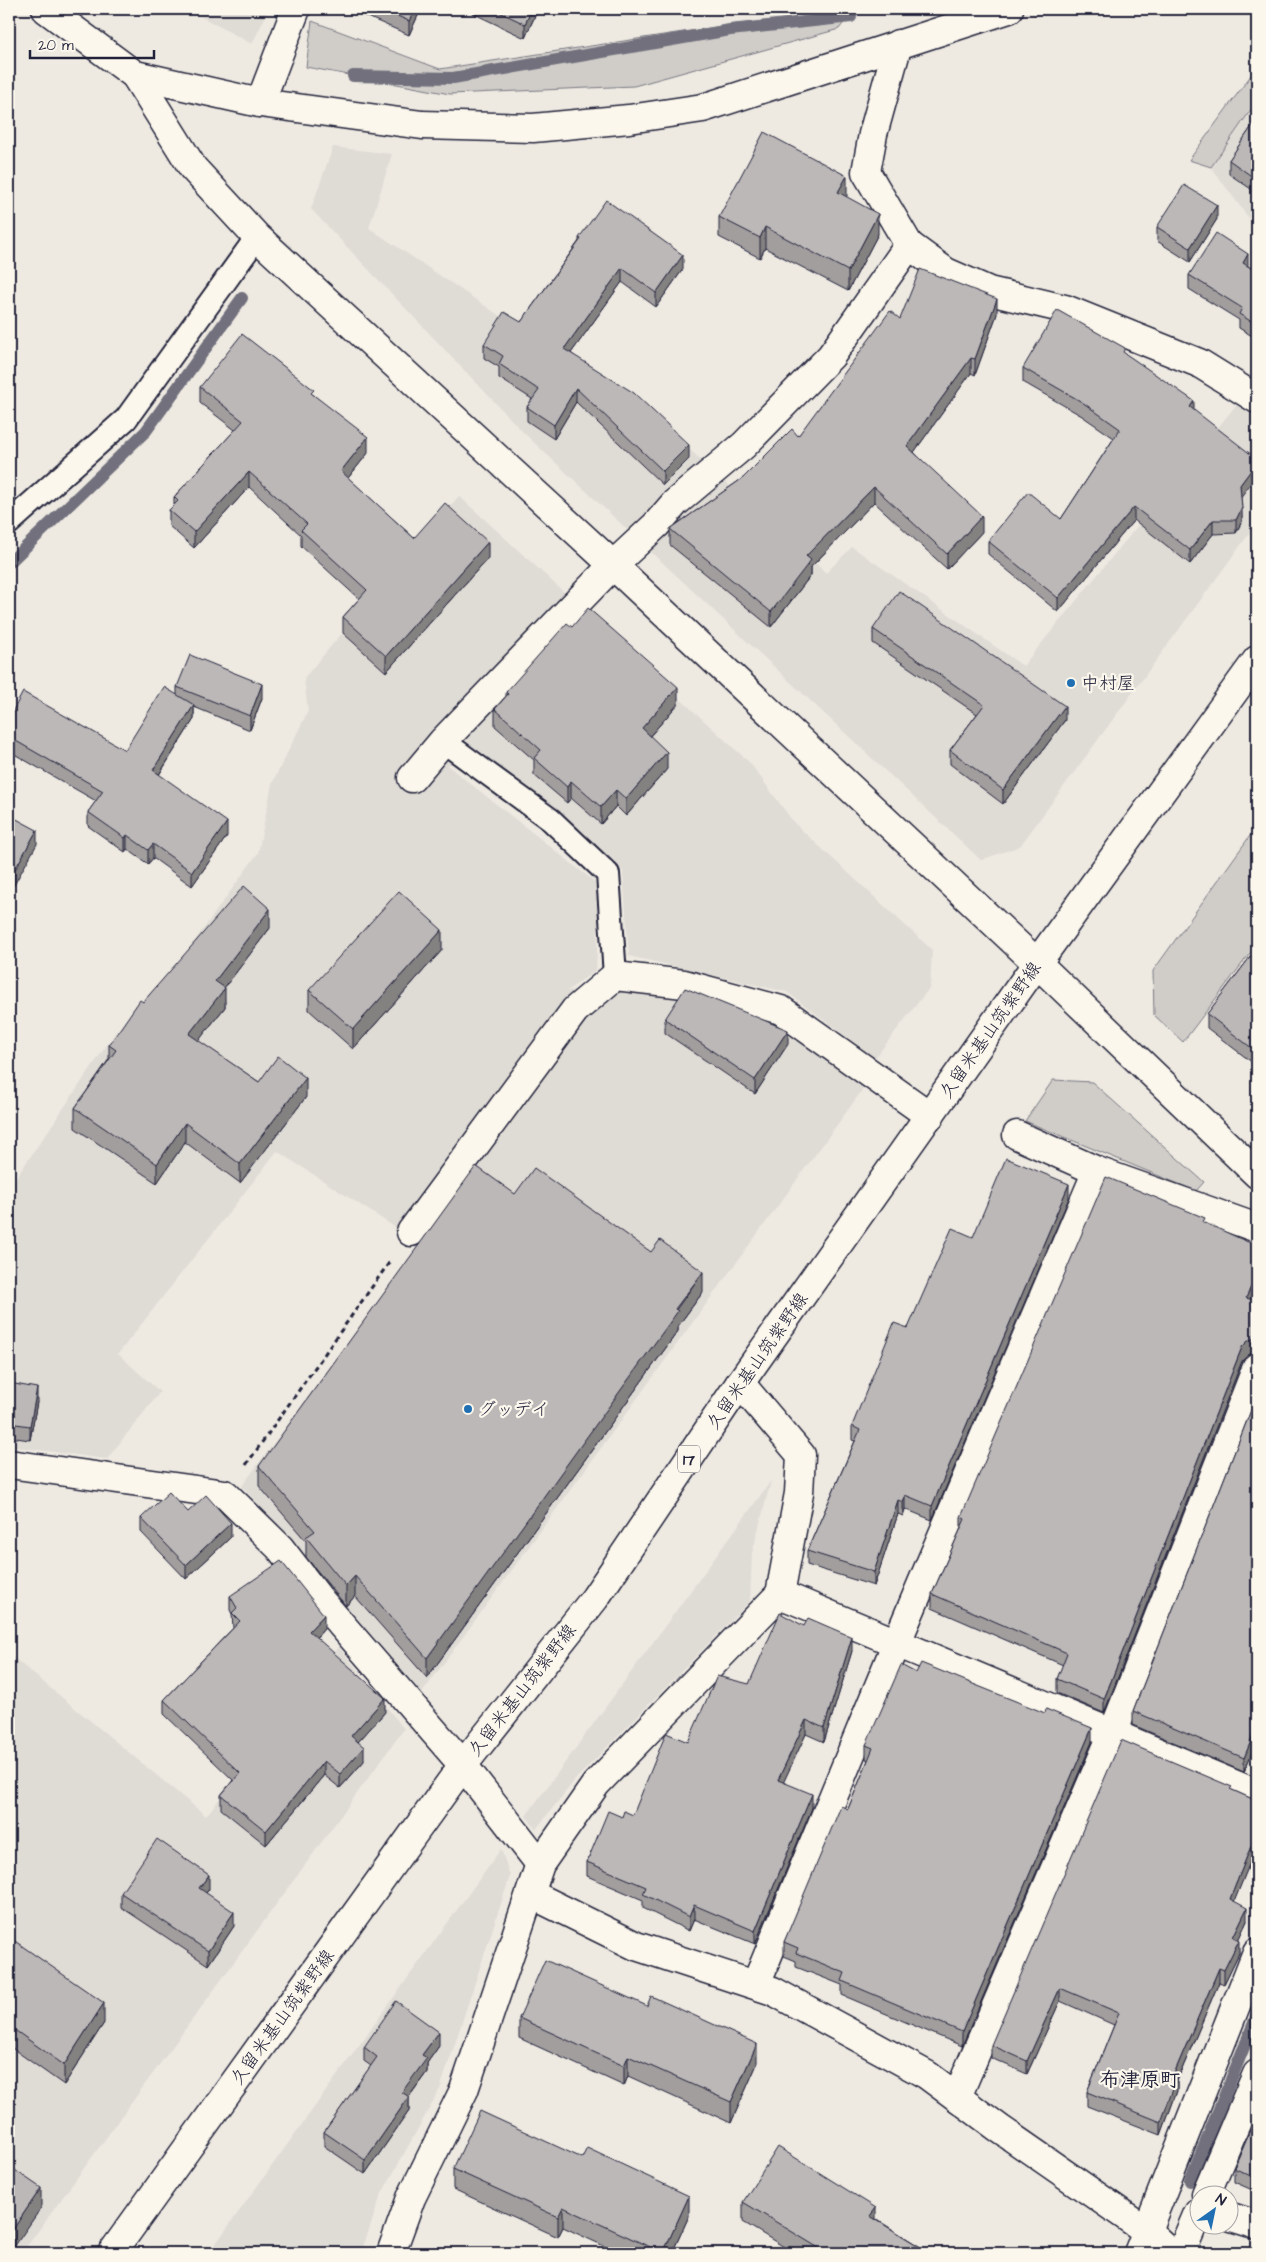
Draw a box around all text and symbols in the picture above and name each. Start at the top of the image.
scale bar [30,28,154,60]
text: 20 m [38,35,74,56]
place label: 中村屋 [1081,671,1135,696]
marker: 中村屋 [1065,677,1077,689]
street label: 久留米基山筑紫野線 [934,957,1047,1104]
street label: 久留米基山筑紫野線 [701,1288,814,1435]
place label: グッデイ [478,1397,549,1422]
marker: グッデイ [462,1403,474,1415]
road number: 17 [678,1446,700,1472]
street label: 久留米基山筑紫野線 [463,1619,582,1762]
street label: 久留米基山筑紫野線 [225,1944,340,2090]
district label: 布津原町 [1100,2066,1180,2094]
north arrow [1188,2184,1238,2234]
text: N [1211,2189,1230,2211]

